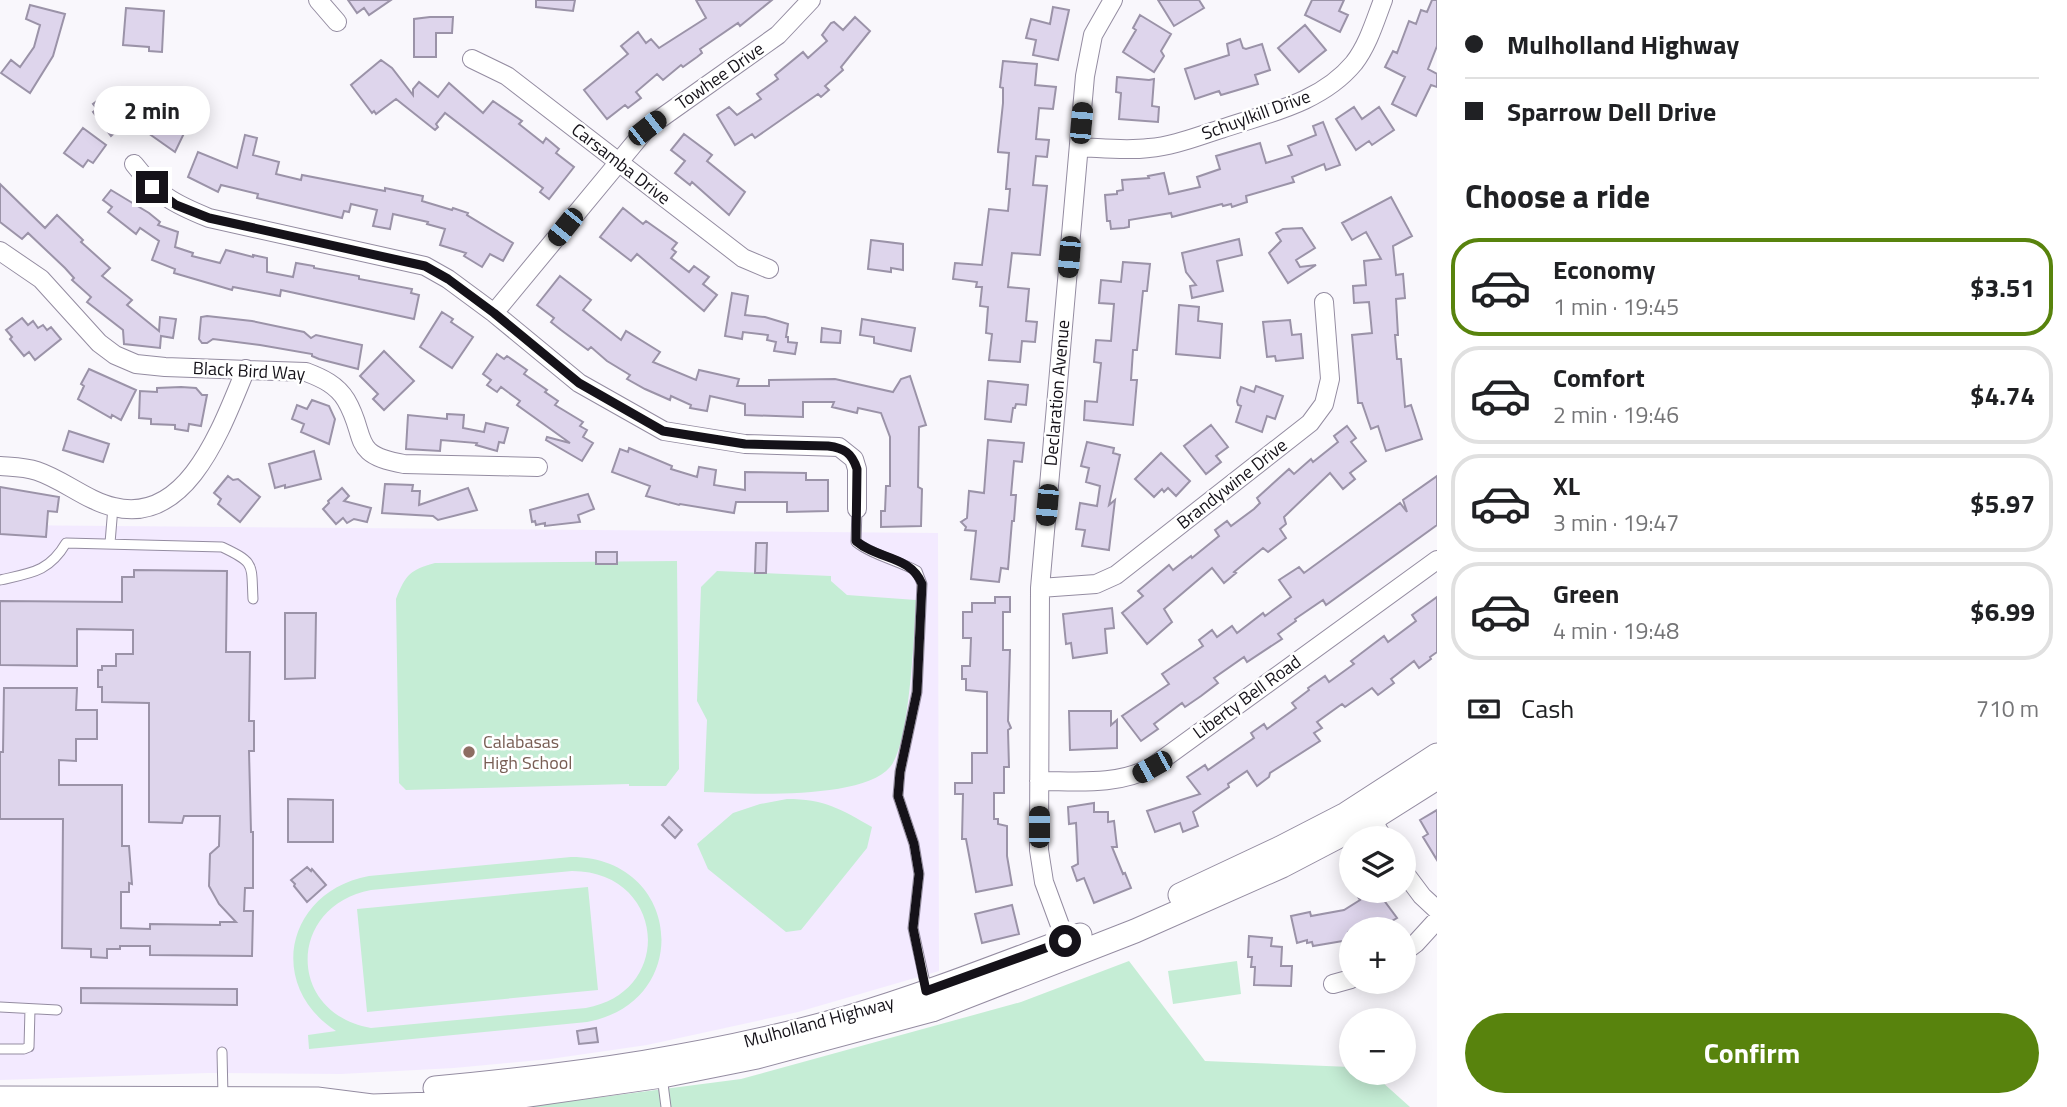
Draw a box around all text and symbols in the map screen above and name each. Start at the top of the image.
text: Mulholland Highway [1507,25,1739,64]
street label: Towhee Drive [670,35,769,116]
street label: Schuylkill Drive [1198,82,1314,147]
callout: 2 min [94,86,210,134]
text: Sparrow Dell Drive [1507,92,1716,131]
text: 2 min [124,93,180,128]
car [1069,101,1094,145]
car [624,107,671,149]
street label: Carsamba Drive [566,116,677,211]
route end [136,171,168,203]
text: Choose a ride [1465,172,1650,220]
car [544,204,587,250]
car [1057,235,1082,279]
text: Economy [1553,250,1655,289]
icon: car [1469,256,1532,319]
text: $3.51 [1970,268,2035,307]
text: 1 min · 19:45 [1553,289,1679,324]
street label: Declaration Avenue [1037,319,1076,467]
street label: Black Bird Way [192,354,306,387]
text: Comfort [1553,358,1645,397]
icon: car [1469,364,1532,427]
text: $4.74 [1970,376,2035,415]
text: 2 min · 19:46 [1553,397,1679,432]
street label: Brandywine Drive [1171,432,1293,535]
text: XL [1553,466,1580,505]
icon: car [1469,472,1532,535]
car [1035,483,1060,527]
text: $5.97 [1970,484,2035,523]
text: 3 min · 19:47 [1553,505,1679,540]
text: Green [1553,574,1619,613]
icon: car [1469,580,1532,643]
text: $6.99 [1970,592,2035,631]
text: 4 min · 19:48 [1553,613,1679,648]
street label: Liberty Bell Road [1187,648,1306,745]
text: Cash [1521,689,1574,728]
icon: cash [1465,690,1503,728]
text: 710 m [1976,691,2039,726]
place label: Calabasas High School [483,728,572,776]
marker: Calabasas High School [461,744,477,760]
car [1129,748,1176,786]
car [1029,806,1050,848]
map controls [1339,826,1416,1085]
button: layers [1339,826,1416,903]
button: + [1339,917,1416,994]
route start [1049,925,1081,957]
street label: Mulholland Highway [741,988,897,1055]
button: − [1339,1008,1416,1085]
button: Confirm [1465,1013,2039,1093]

